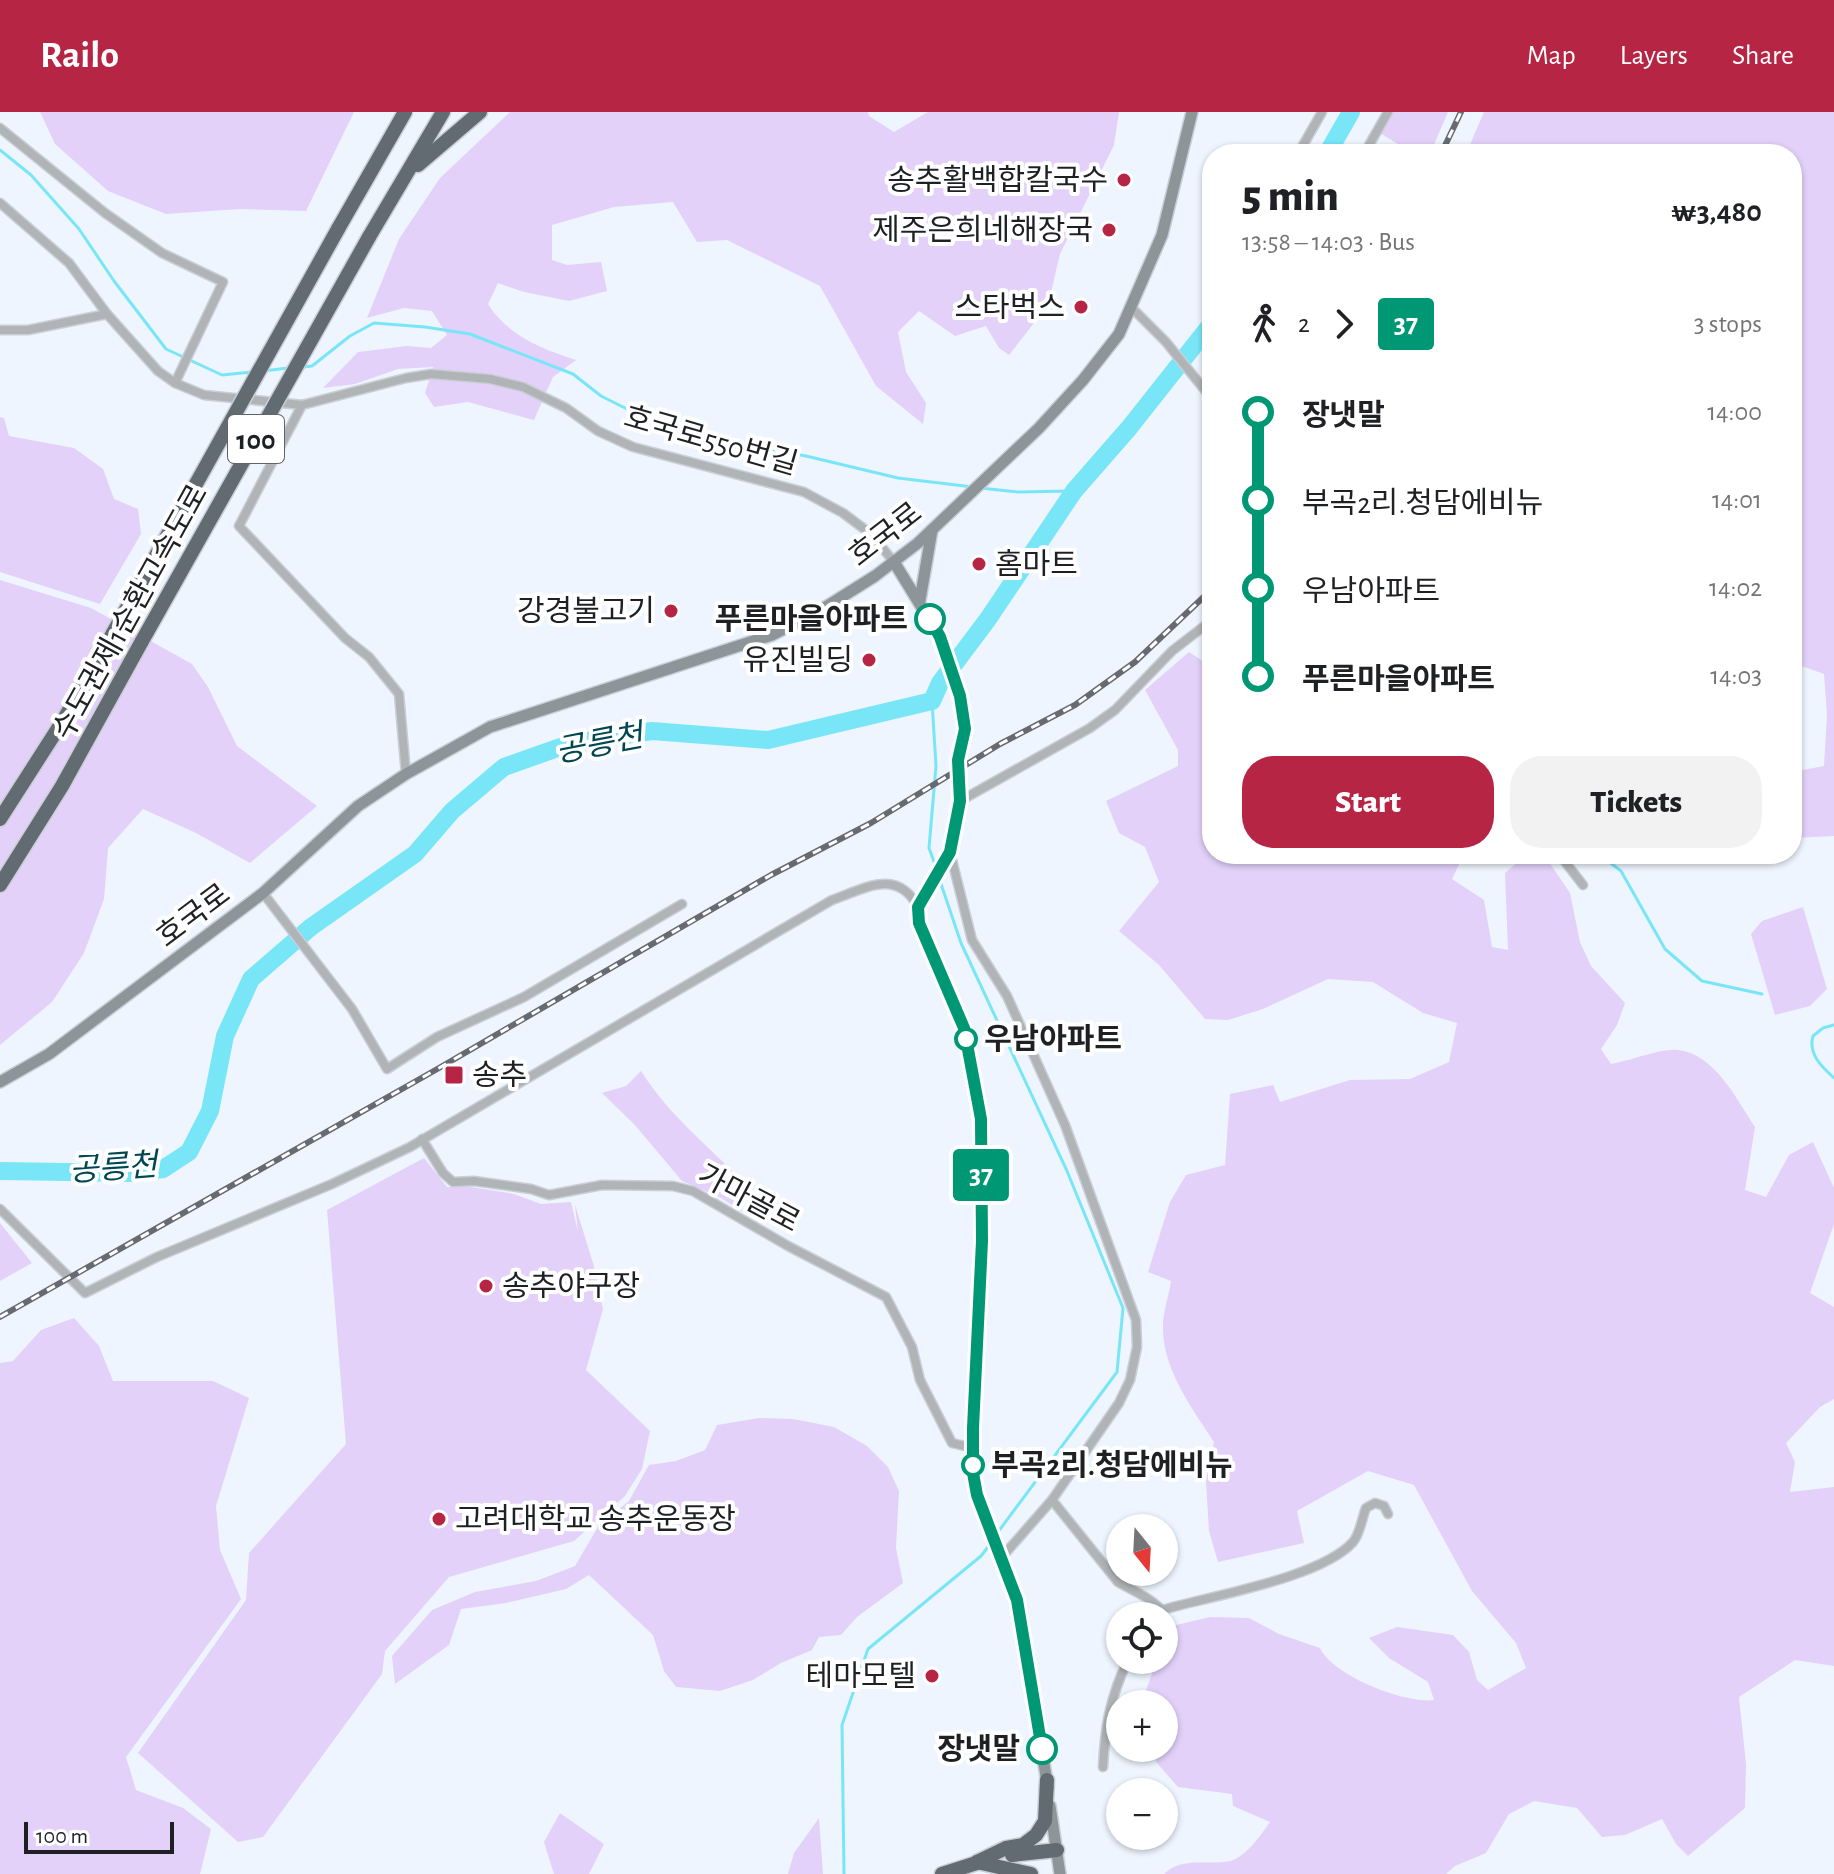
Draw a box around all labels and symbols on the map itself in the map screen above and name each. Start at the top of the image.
place label: 송추활백합칼국수 [887,164,1108,196]
marker: 송추활백합칼국수 [1115,171,1133,189]
place label: 제주은희네해장국 [872,214,1093,246]
marker: 제주은희네해장국 [1100,221,1118,239]
place label: 스타벅스 [955,292,1065,323]
marker: 스타벅스 [1072,298,1090,316]
street label: 호국로550번길 [621,401,801,480]
road number: 100 [228,415,284,463]
street label: 수도권제1순환고속도로 [47,479,213,745]
street label: 호국로 [843,497,927,572]
place label: 홈마트 [995,549,1078,580]
marker: 홈마트 [970,555,988,573]
place label: 강경불고기 [517,595,655,627]
marker: 강경불고기 [662,602,680,620]
place label: 푸른마을아파트 [715,603,908,635]
marker: 푸른마을아파트 [915,604,945,634]
place label: 유진빌딩 [743,644,853,676]
marker: 유진빌딩 [860,651,878,669]
water label: 공릉천 [553,718,649,768]
street label: 호국로 [151,878,236,953]
place label: 우남아파트 [984,1023,1122,1055]
marker: 우남아파트 [955,1028,977,1050]
place label: 송추 [472,1060,527,1091]
marker: 송추 [443,1064,465,1086]
water label: 공릉천 [68,1148,162,1187]
line badge: 37 [945,1149,1017,1201]
street label: 가마골로 [693,1159,805,1238]
place label: 송추야구장 [502,1271,640,1302]
marker: 송추야구장 [477,1277,495,1295]
place label: 부곡2리.청담에비뉴 [991,1449,1233,1481]
marker: 부곡2리.청담에비뉴 [962,1454,984,1476]
place label: 고려대학교 송추운동장 [455,1503,736,1535]
marker: 고려대학교 송추운동장 [430,1510,448,1528]
north arrow [1106,1514,1178,1586]
place label: 테마모텔 [806,1660,916,1692]
marker: 테마모텔 [923,1667,941,1685]
place label: 장냇말 [937,1733,1020,1765]
marker: 장냇말 [1027,1734,1057,1764]
scale bar [24,1818,174,1854]

